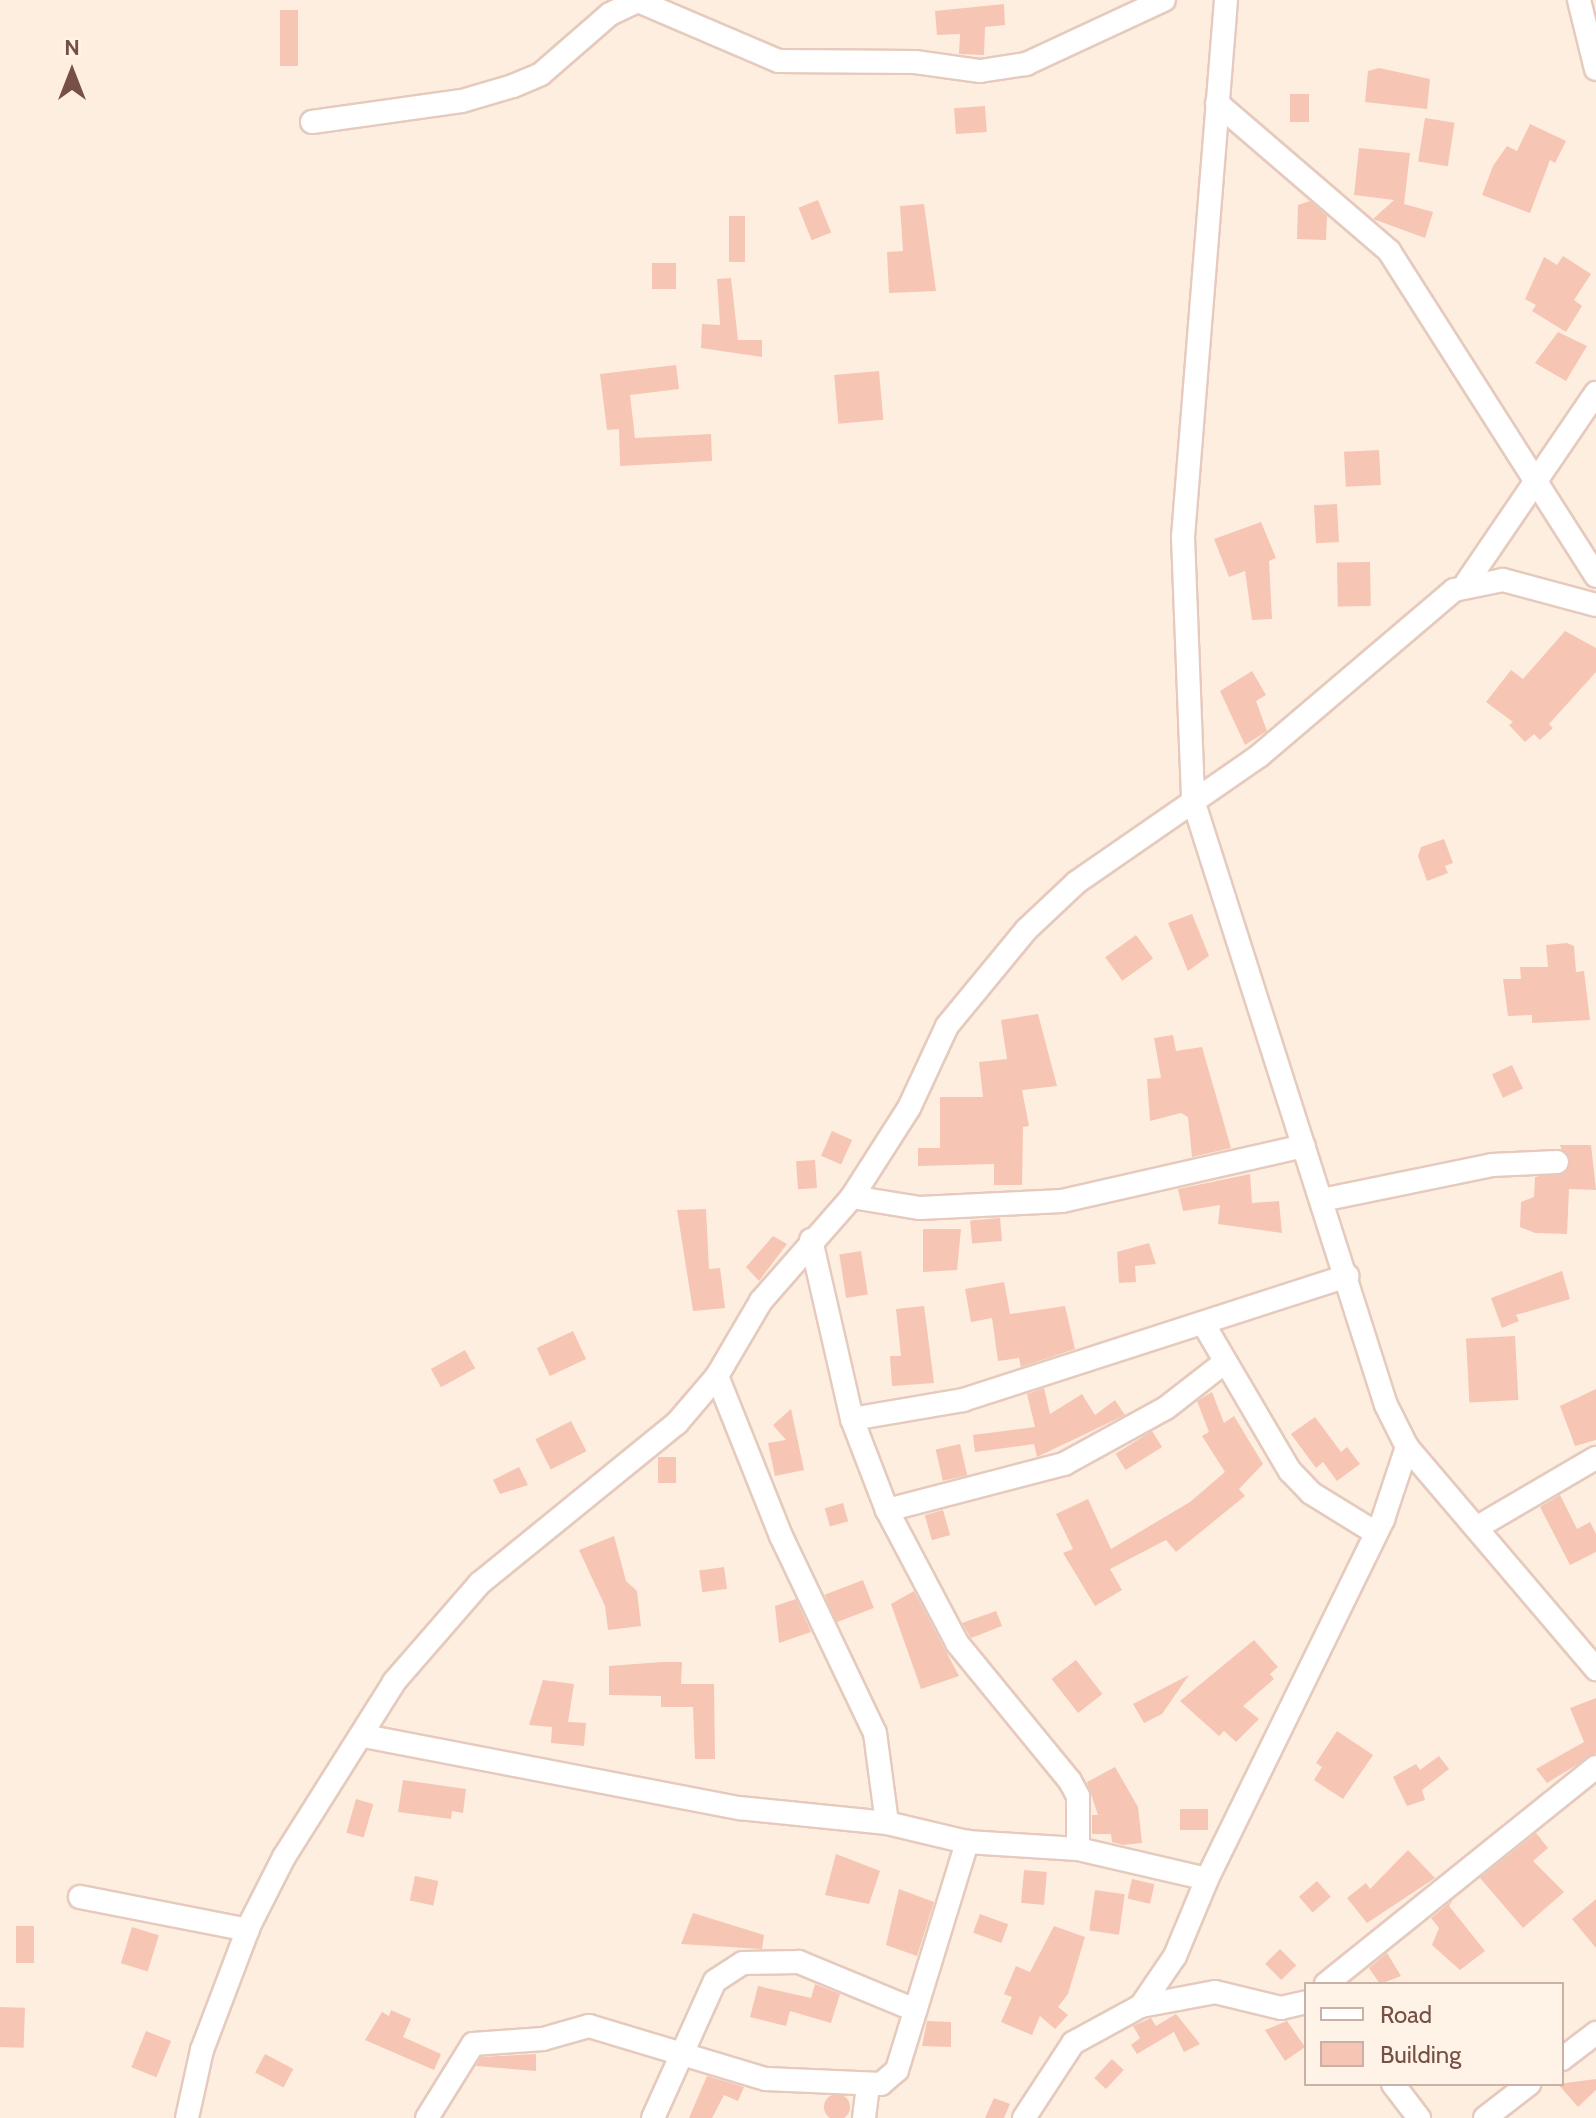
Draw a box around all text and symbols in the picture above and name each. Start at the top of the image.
north arrow [32,32,112,112]
text: N [64,34,80,61]
legend [1304,1982,1564,2086]
text: Road [1380,2000,1432,2029]
text: Building [1380,2040,1461,2069]

